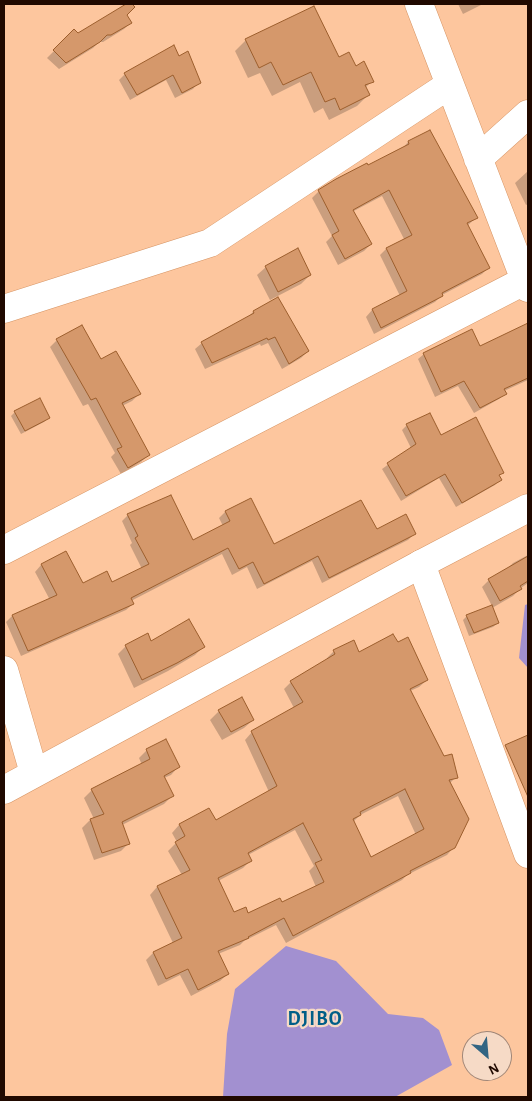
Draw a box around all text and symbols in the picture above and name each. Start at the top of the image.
district label: DJIBO [287,1007,343,1031]
north arrow [462,1031,512,1081]
text: N [486,1060,501,1077]

